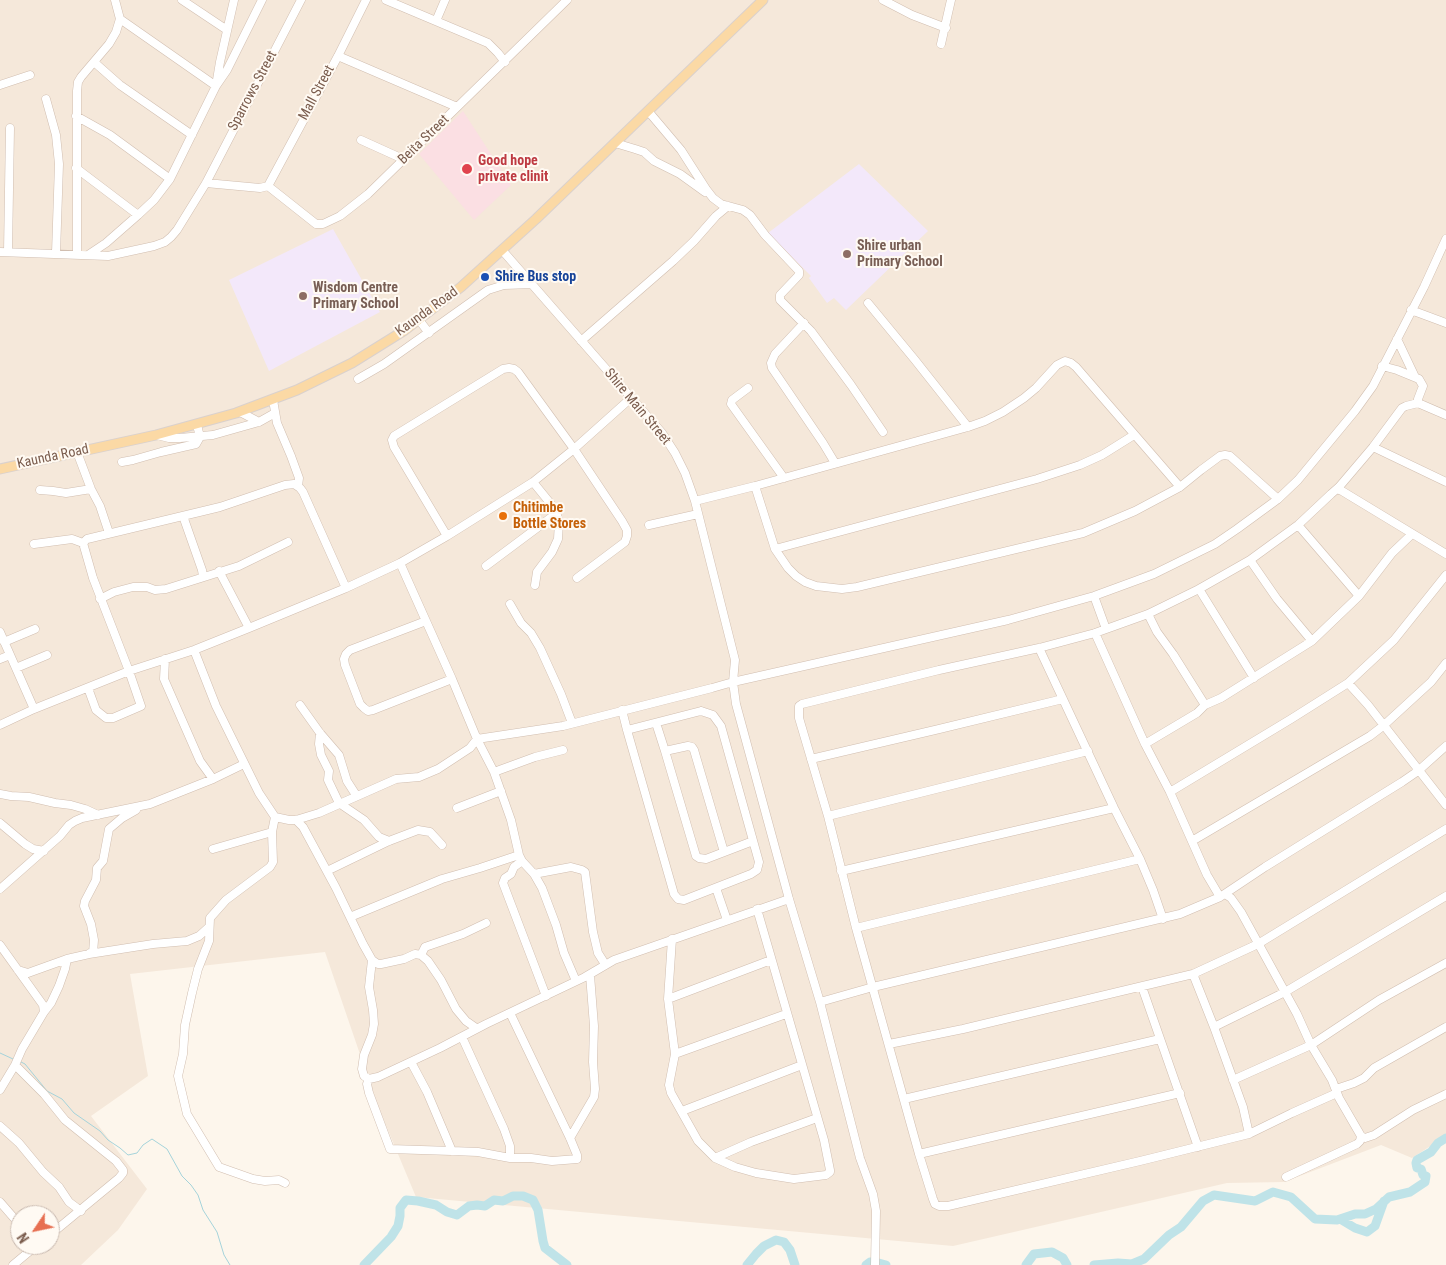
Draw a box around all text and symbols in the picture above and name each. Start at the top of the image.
street label: Sparrows Street [225,48,281,134]
street label: Mall Street [296,63,338,123]
street label: Beita Street [395,112,453,168]
place label: Good hope private clinit [478,153,548,186]
marker: Good hope private clinit [460,162,474,176]
place label: Shire urban Primary School [857,238,943,270]
marker: Shire urban Primary School [841,248,853,260]
place label: Shire Bus stop [495,269,576,285]
marker: Shire Bus stop [479,271,491,283]
place label: Wisdom Centre Primary School [313,280,399,312]
street label: Kaunda Road [393,284,461,340]
marker: Wisdom Centre Primary School [297,290,309,302]
street label: Shire Main Street [600,365,674,449]
street label: Kaunda Road [16,441,90,473]
place label: Chitimbe Bottle Stores [513,500,586,532]
marker: Chitimbe Bottle Stores [497,510,509,522]
north arrow [10,1205,60,1255]
text: N [14,1230,32,1246]

